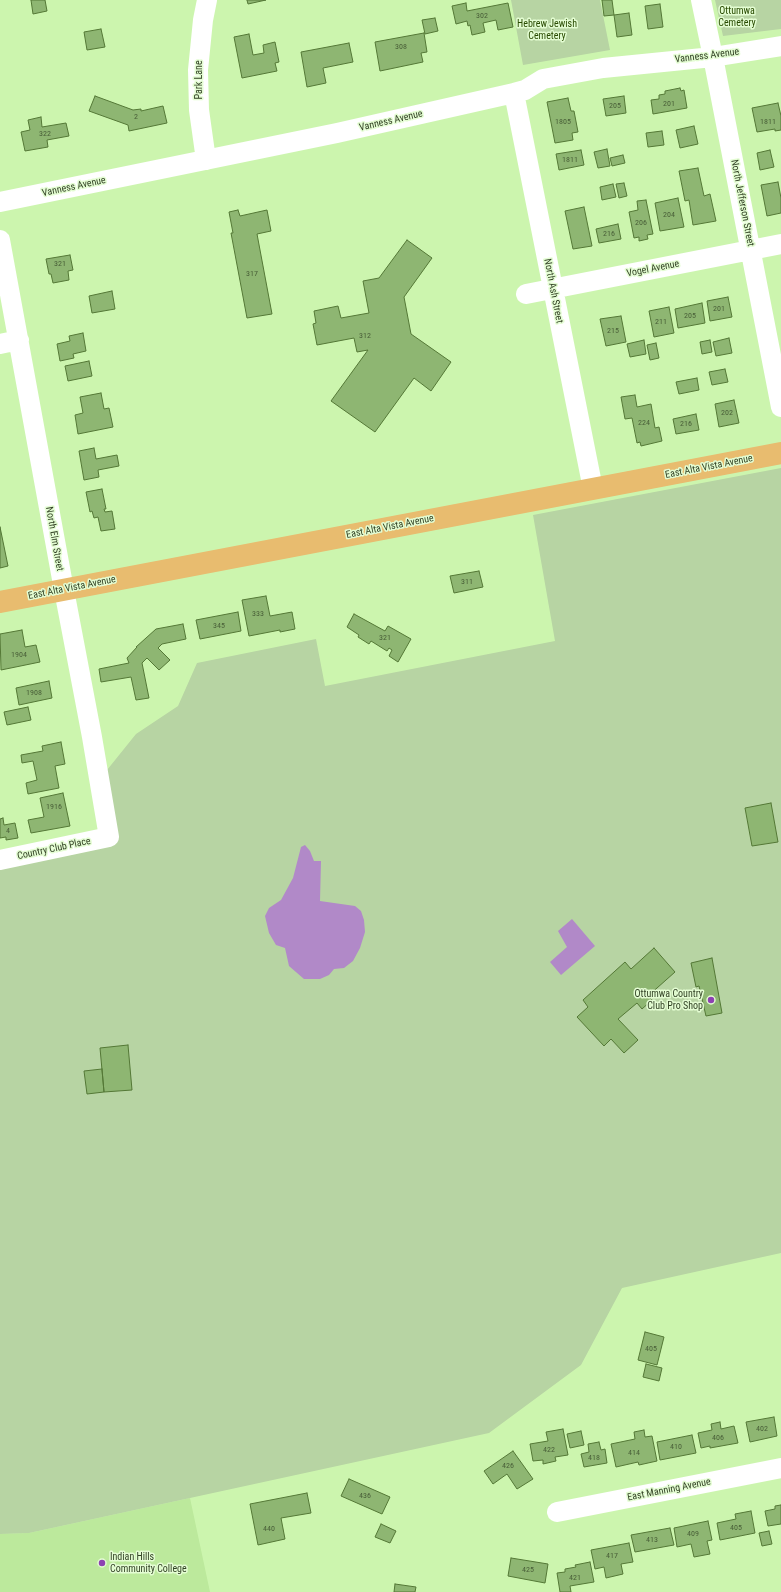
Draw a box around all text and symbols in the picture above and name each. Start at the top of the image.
park label: Ottumwa Cemetery [718,5,756,28]
house number: 302 [476,11,488,21]
park label: Hebrew Jewish Cemetery [517,18,577,42]
house number: 308 [395,42,407,52]
street label: Vanness Avenue [674,46,740,66]
street label: Park Lane [193,60,205,100]
house number: 201 [663,99,675,109]
house number: 205 [609,101,621,111]
street label: Vanness Avenue [358,108,424,134]
house number: 2 [134,112,138,122]
house number: 1805 [555,117,571,127]
house number: 1811 [760,117,776,127]
house number: 322 [39,129,51,139]
house number: 1811 [562,155,578,165]
street label: North Jefferson Street [728,159,756,247]
street label: Vanness Avenue [41,174,107,200]
house number: 204 [663,210,675,220]
house number: 206 [635,218,647,228]
house number: 216 [603,229,615,239]
street label: North Ash Street [541,258,565,324]
street label: Vogel Avenue [626,258,680,280]
house number: 321 [54,259,66,269]
house number: 317 [246,269,258,279]
house number: 201 [713,304,725,314]
house number: 205 [684,311,696,321]
house number: 211 [655,317,667,327]
house number: 215 [607,326,619,336]
house number: 312 [359,331,371,341]
house number: 202 [721,408,733,418]
house number: 224 [638,418,650,428]
house number: 216 [680,419,692,429]
street label: East Alta Vista Avenue [664,453,754,481]
street label: North Elm Street [42,506,66,572]
street label: East Alta Vista Avenue [345,513,435,541]
street label: East Alta Vista Avenue [27,574,117,602]
house number: 311 [461,577,473,587]
house number: 333 [252,609,264,619]
house number: 345 [213,621,225,631]
house number: 321 [379,633,391,643]
house number: 1904 [11,650,27,660]
house number: 1908 [26,688,42,698]
house number: 1916 [46,802,62,812]
house number: 4 [6,826,10,836]
street label: Country Club Place [16,835,92,863]
place label: Ottumwa Country Club Pro Shop [634,988,703,1012]
marker: Ottumwa Country Club Pro Shop [706,995,716,1005]
house number: 405 [645,1344,657,1354]
house number: 402 [756,1424,768,1434]
house number: 406 [712,1433,724,1443]
house number: 410 [670,1442,682,1452]
house number: 422 [543,1445,555,1455]
house number: 414 [628,1448,640,1458]
house number: 418 [588,1453,600,1463]
house number: 426 [502,1461,514,1471]
street label: East Manning Avenue [626,1476,712,1504]
house number: 436 [359,1491,371,1501]
house number: 405 [730,1523,742,1533]
house number: 440 [263,1524,275,1534]
house number: 409 [687,1529,699,1539]
house number: 413 [646,1535,658,1545]
place label: Indian Hills Community College [110,1551,187,1574]
house number: 417 [606,1551,618,1561]
marker: Indian Hills Community College [97,1558,107,1568]
house number: 425 [522,1565,534,1575]
house number: 421 [569,1573,581,1583]

